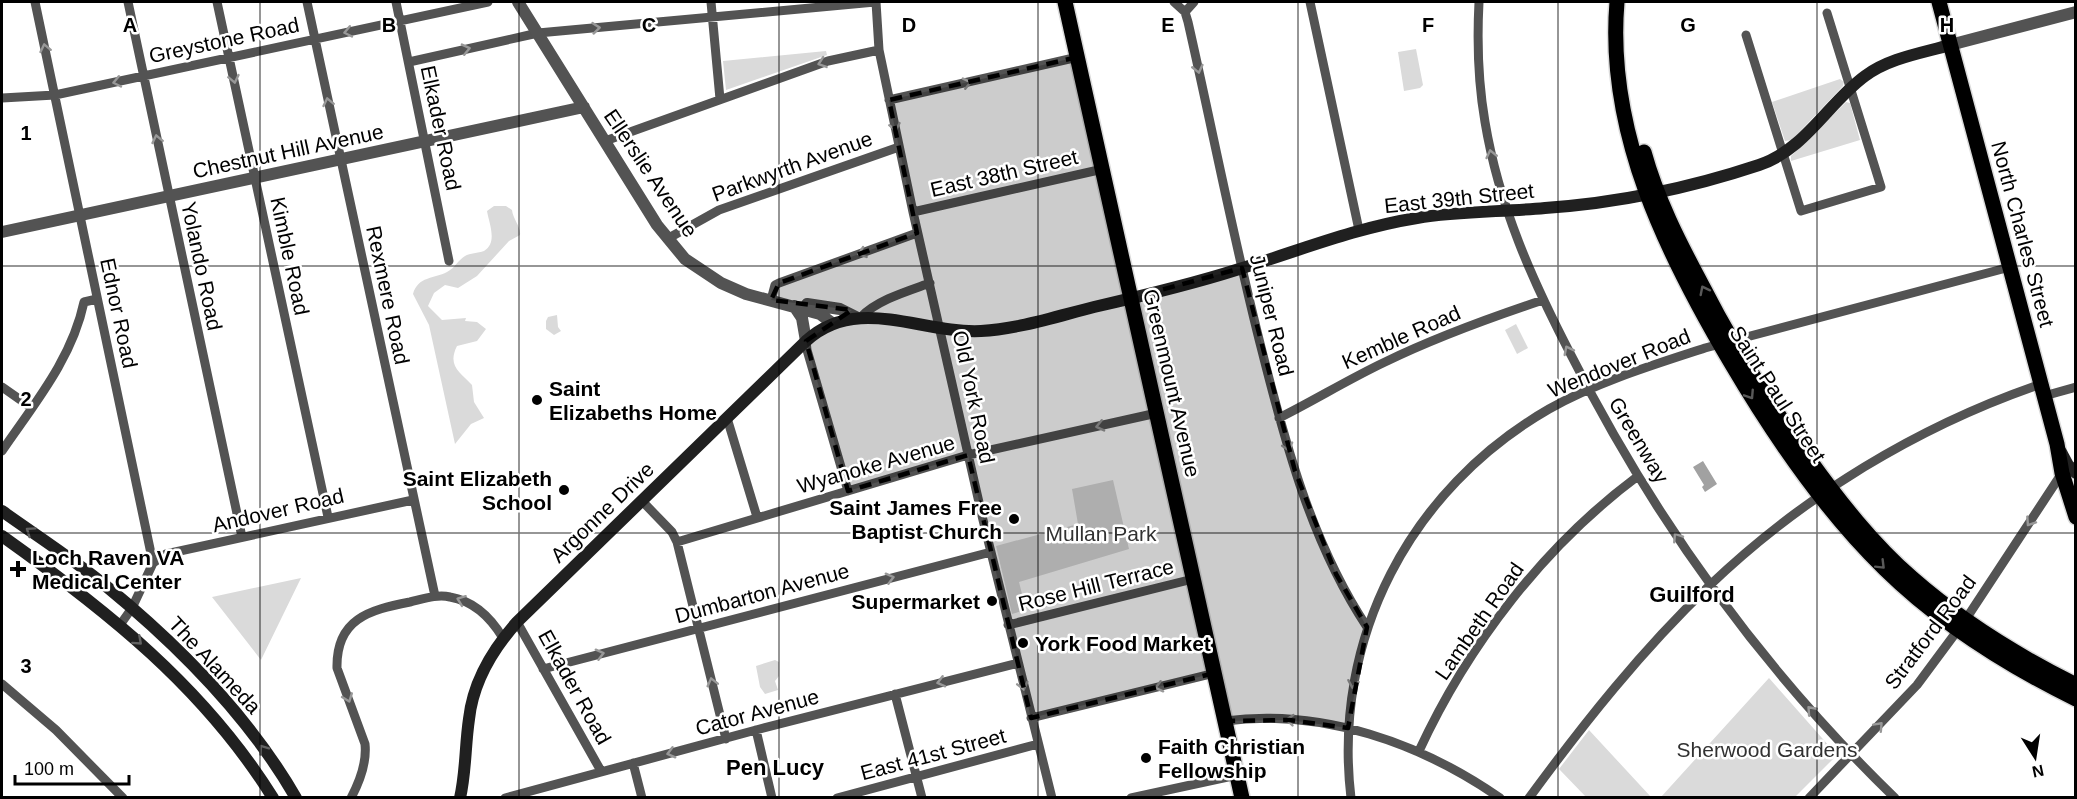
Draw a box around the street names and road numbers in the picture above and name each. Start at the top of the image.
street label: Greystone Road [147,13,301,67]
street label: Elkader Road [417,63,465,193]
street label: Ellerslie Avenue [600,105,702,241]
street label: Chestnut Hill Avenue [190,120,386,182]
street label: Parkwyrth Avenue [709,126,875,206]
street label: North Charles Street [1987,139,2059,330]
street label: East 38th Street [928,145,1080,201]
street label: East 39th Street [1383,179,1535,217]
street label: Kimble Road [266,195,314,317]
street label: Yolando Road [177,199,227,333]
street label: Rexmere Road [362,224,414,366]
street label: Juniper Road [1246,252,1298,378]
street label: Ednor Road [96,256,142,370]
street label: Greenmount Avenue [1139,287,1205,479]
street label: Kemble Road [1338,301,1464,373]
street label: Saint Paul Street [1725,322,1831,466]
street label: Wendover Road [1545,324,1693,402]
street label: Old York Road [949,328,999,466]
street label: Greenway [1604,393,1674,487]
street label: Wyanoke Avenue [795,430,957,498]
street label: Argonne Drive [546,457,658,567]
street label: Andover Road [210,484,346,536]
street label: Rose Hill Terrace [1016,555,1176,615]
street label: Lambeth Road [1430,558,1528,684]
street label: Dumbarton Avenue [672,559,852,627]
street label: Stratford Road [1880,571,1980,693]
street label: The Alameda [164,612,266,718]
street label: Elkader Road [534,626,616,748]
street label: Cator Avenue [693,684,821,740]
street label: East 41st Street [858,724,1008,784]

